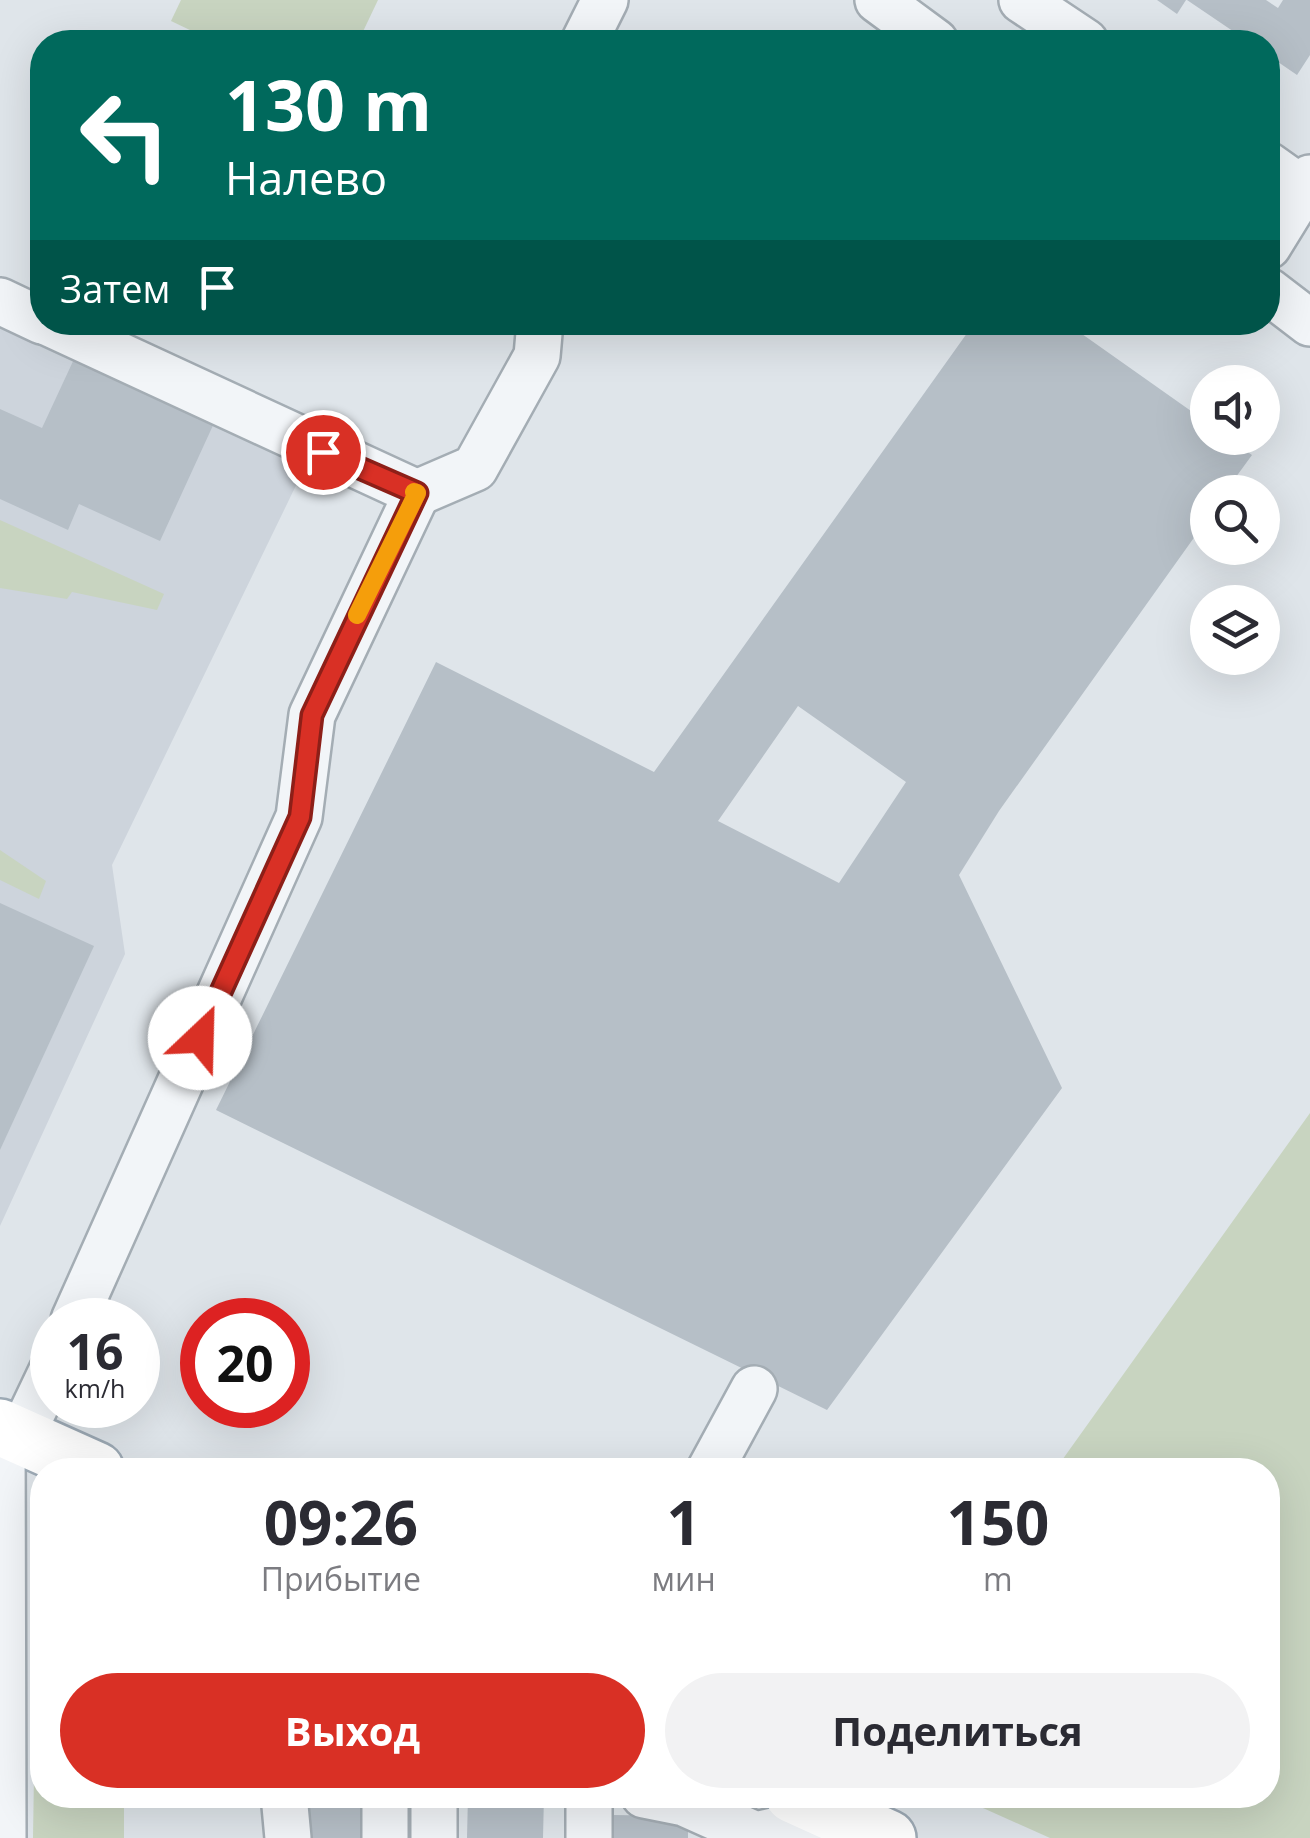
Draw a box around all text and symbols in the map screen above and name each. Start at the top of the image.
text: 130 m [225,56,432,152]
icon: left [60,70,190,200]
text: Налево [225,147,387,208]
icon: arrive [190,260,245,315]
text: Затем [60,262,170,314]
map controls [1190,365,1280,675]
button: sound [1190,365,1280,455]
pin [281,410,366,495]
icon: arrive [296,425,351,480]
button: search [1190,475,1280,565]
button: layers [1190,585,1280,675]
position arrow [148,986,252,1090]
speed limit sign: 20 [180,1298,310,1428]
text: 16 [66,1317,124,1385]
text: km/h [65,1371,125,1405]
text: 09:26 [264,1481,418,1563]
text: 1 [666,1481,701,1563]
text: 150 [946,1481,1049,1563]
text: Прибытие [261,1557,421,1600]
text: мин [652,1557,716,1600]
text: m [983,1557,1013,1600]
button: Выход [60,1673,645,1788]
button: Поделиться [665,1673,1250,1788]

